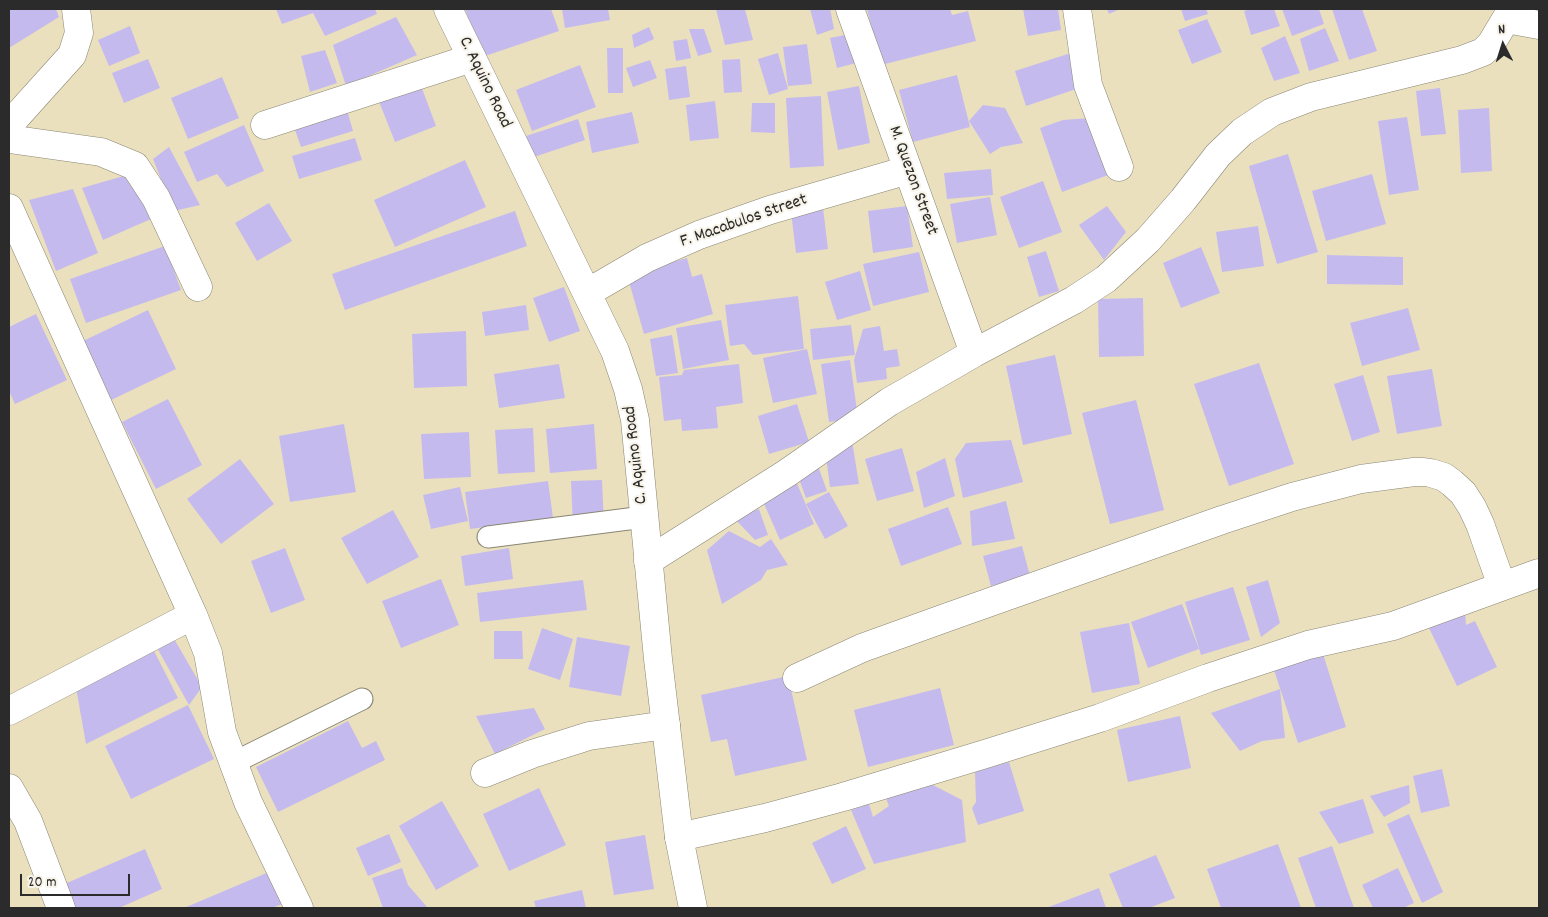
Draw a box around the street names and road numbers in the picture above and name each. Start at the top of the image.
street label: C. Aquino Road [453,34,515,132]
street label: M. Quezon Street [882,123,942,239]
street label: F. Macabulos Street [678,190,810,254]
street label: C. Aquino Road [620,405,654,505]

